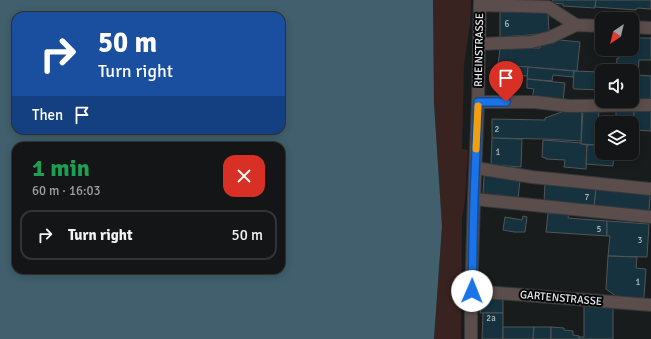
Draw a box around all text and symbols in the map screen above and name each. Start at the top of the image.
north arrow [595,12,639,56]
map controls [595,12,639,160]
street label: RHEINSTRASSE [472,13,486,87]
house number: 6 [505,19,510,30]
text: 50 m [98,26,157,60]
icon: right [32,28,84,80]
text: Turn right [98,60,173,82]
pin [489,61,523,102]
button: sound [595,64,639,108]
icon: arrive [495,67,517,89]
icon: arrive [71,104,93,126]
text: Then [32,106,63,124]
button: layers [595,116,639,160]
house number: 2 [495,124,500,135]
house number: 1 [496,147,501,158]
text: 1 min [32,153,90,183]
button: close [223,155,265,197]
text: 60 m · 16:03 [32,183,101,199]
house number: 7 [585,192,590,203]
icon: right [34,224,56,246]
house number: 5 [597,224,602,235]
text: Turn right [68,226,133,244]
text: 50 m [232,226,263,244]
house number: 3 [638,235,643,246]
position arrow [451,270,493,312]
house number: 1 [636,277,641,288]
street label: GARTENSTRASSE [519,288,603,308]
house number: 2a [486,313,496,324]

